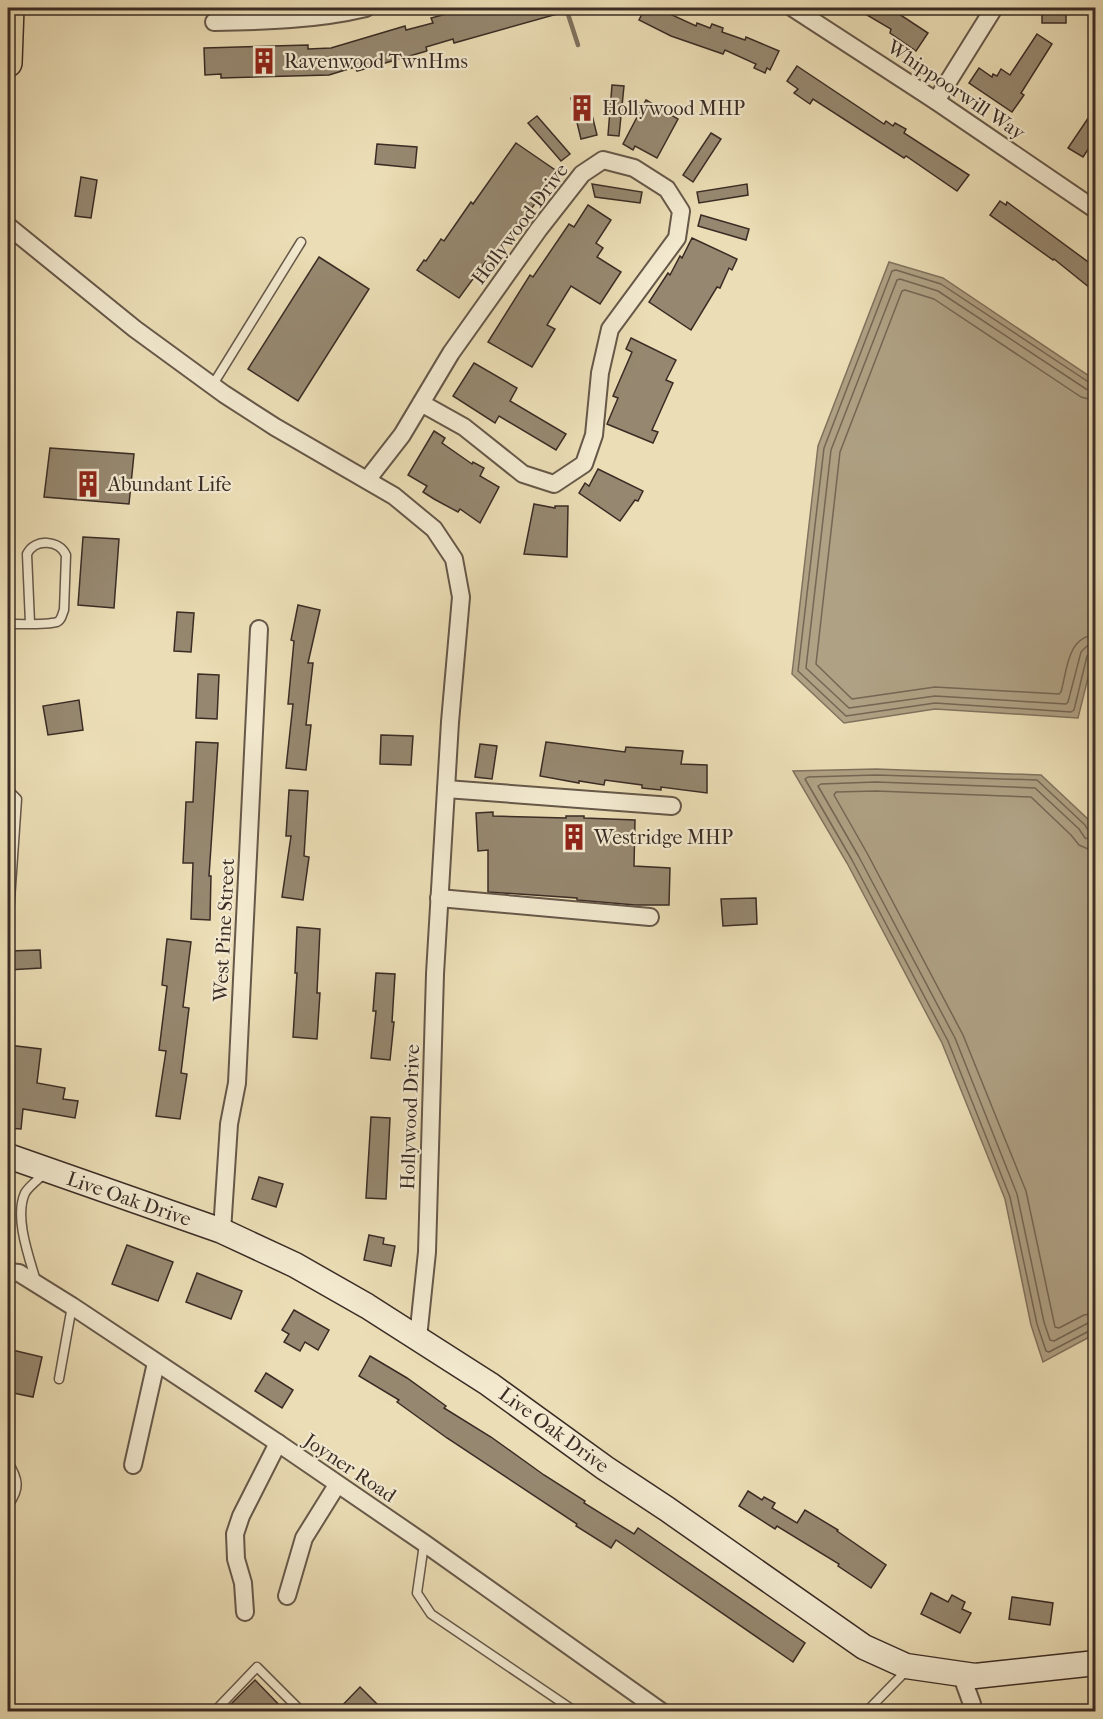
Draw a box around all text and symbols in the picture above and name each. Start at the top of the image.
street label: Whippoorwill Way [882,35,1030,145]
building icon: Ravenwood TwnHms [249,46,279,76]
place label: Ravenwood TwnHms [284,50,468,73]
building icon: Hollywood MHP [567,93,597,123]
place label: Hollywood MHP [602,97,745,120]
street label: Hollywood Drive [467,159,573,289]
building icon: Abundant Life [73,469,103,499]
place label: Abundant Life [107,473,231,496]
building icon: Westridge MHP [559,822,589,852]
place label: Westridge MHP [593,826,733,849]
street label: West Pine Street [209,858,239,1003]
street label: Hollywood Drive [396,1044,424,1190]
street label: Live Oak Drive [64,1167,194,1231]
street label: Live Oak Drive [495,1383,613,1478]
street label: Joyner Road [298,1428,401,1508]

